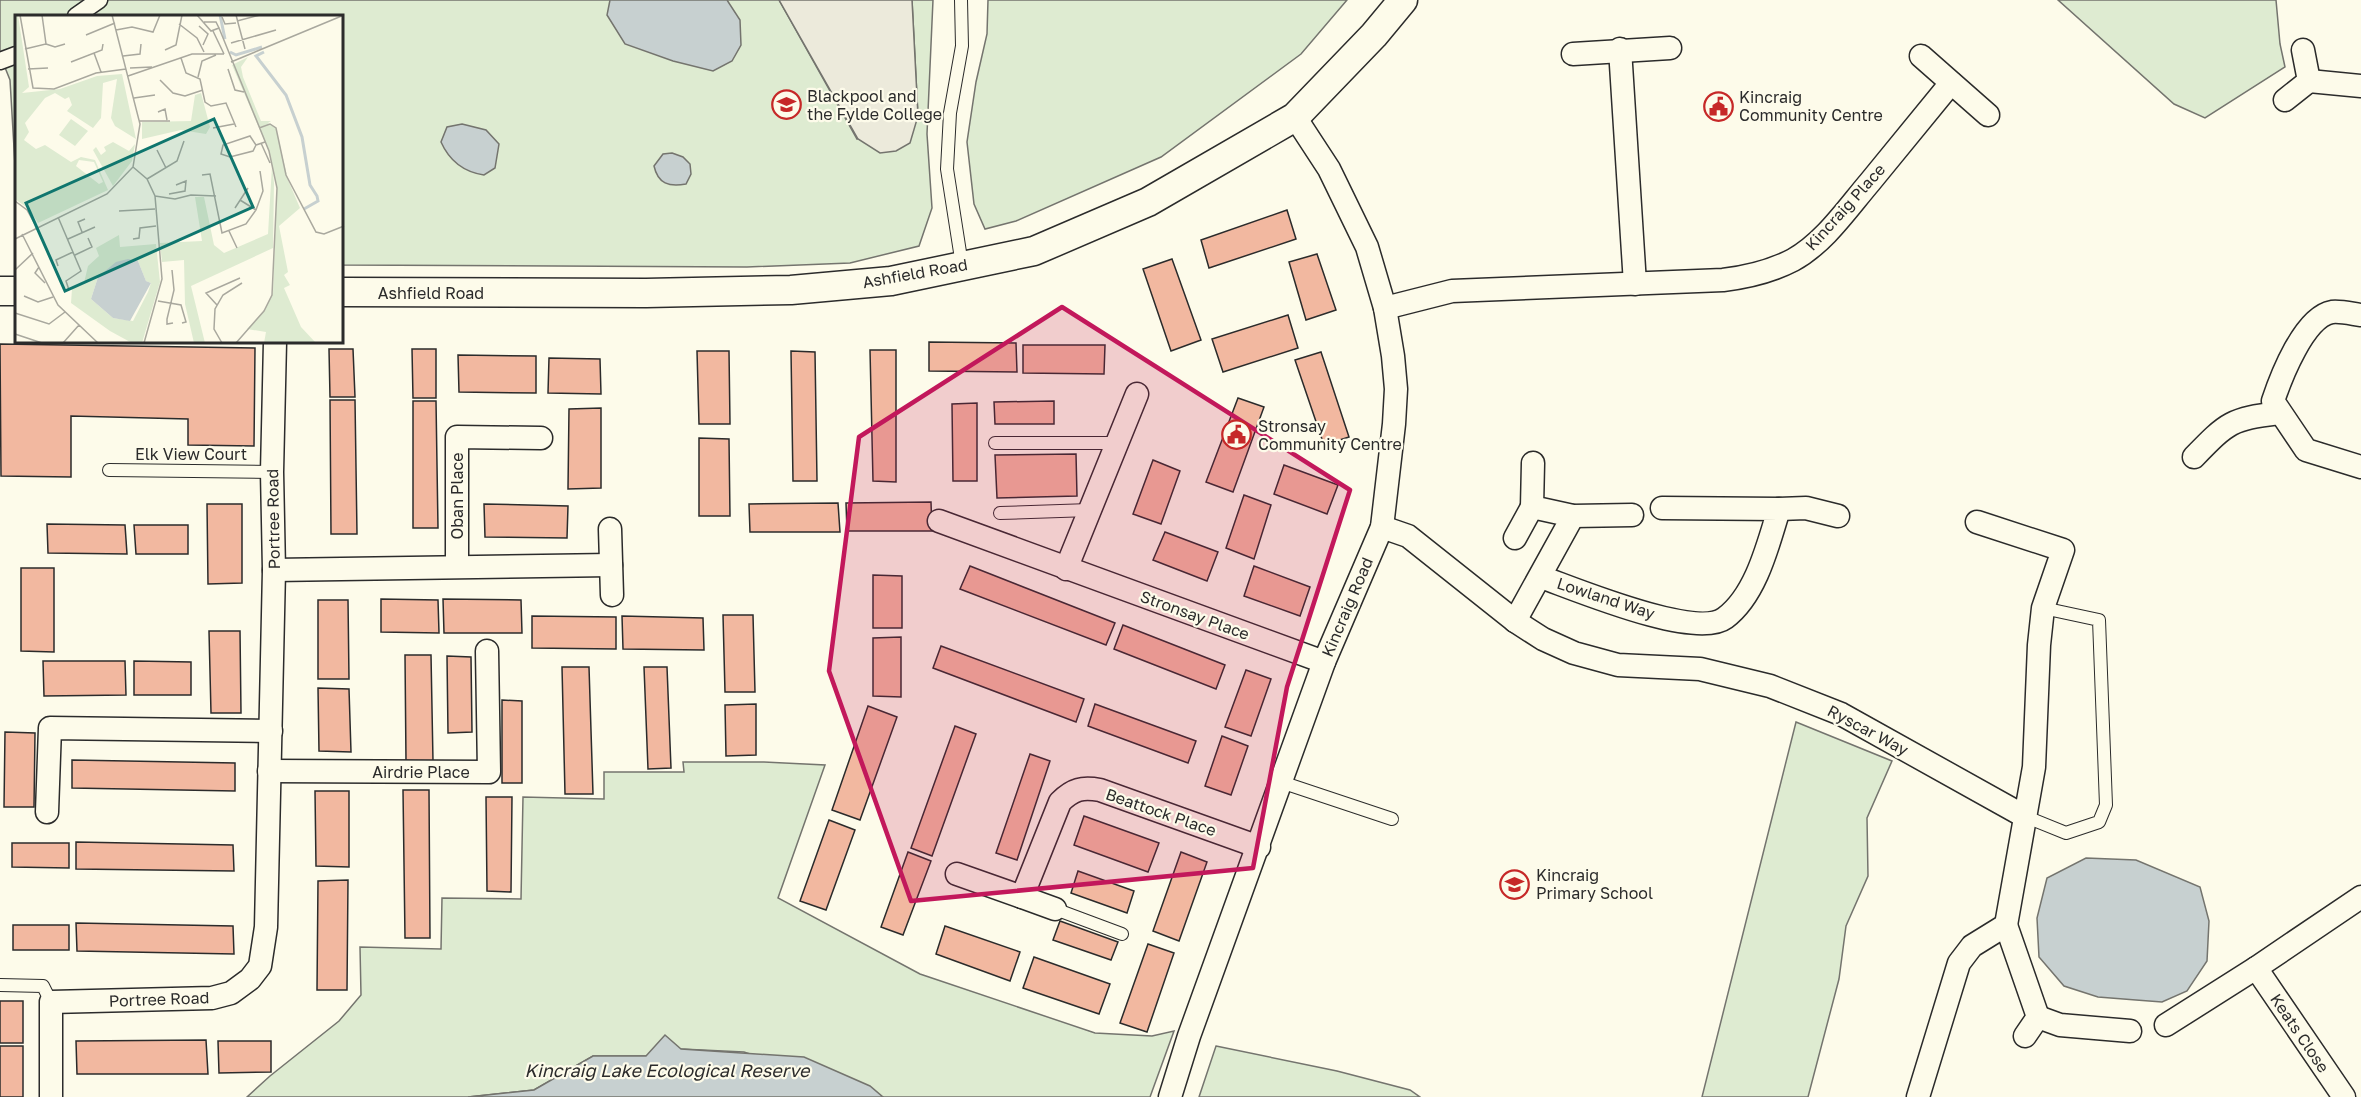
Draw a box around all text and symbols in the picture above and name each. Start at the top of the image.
inset map [15,15,344,344]
place label: Blackpool and the Fylde College [807,86,942,124]
place label: Kincraig Community Centre [1739,87,1883,125]
school or university icon: Blackpool and the Fylde College [770,89,802,121]
public building icon: Kincraig Community Centre [1702,90,1734,122]
street label: Kincraig Place [1801,160,1889,254]
street label: Ashfield Road [861,254,969,292]
street label: Ashfield Road [378,283,484,303]
place label: Stronsay Community Centre [1258,416,1402,454]
public building icon: Stronsay Community Centre [1221,419,1253,451]
street label: Elk View Court [135,444,247,464]
street label: Oban Place [447,452,467,540]
street label: Portree Road [262,468,284,570]
street label: Kincraig Road [1317,554,1377,660]
street label: Lowland Way [1555,573,1657,623]
street label: Stronsay Place [1138,586,1252,644]
street label: Ryscar Way [1824,700,1912,760]
street label: Airdrie Place [372,762,470,782]
street label: Beattock Place [1103,784,1219,840]
place label: Kincraig Primary School [1536,865,1653,903]
school or university icon: Kincraig Primary School [1499,868,1531,900]
street label: Portree Road [108,987,210,1011]
street label: Keats Close [2266,990,2334,1076]
water label: Kincraig Lake Ecological Reserve [524,1059,811,1081]

